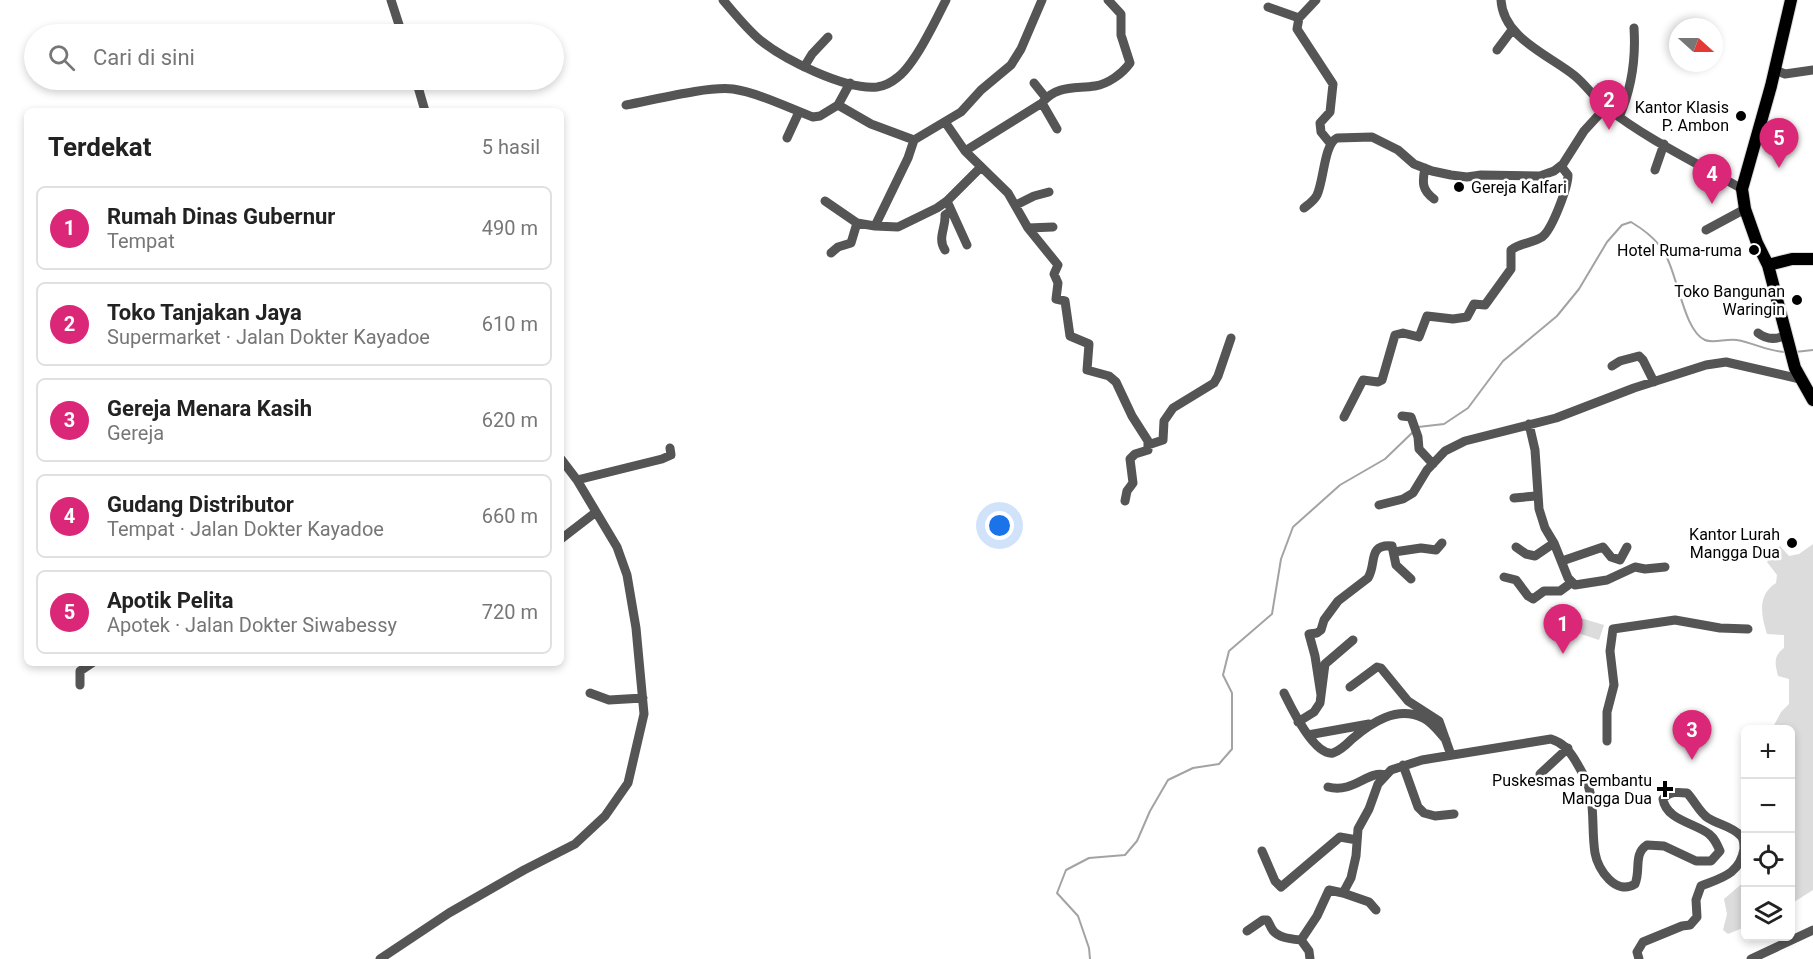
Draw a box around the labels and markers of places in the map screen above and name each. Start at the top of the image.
pin: 2 [1590,80,1628,130]
place label: Kantor Klasis P. Ambon [1635,98,1729,135]
marker: Kantor Klasis P. Ambon [1734,109,1748,123]
pin: 5 [1760,118,1798,168]
pin: 4 [1692,154,1732,204]
place label: Gereja Kalfari [1471,178,1567,197]
marker: Gereja Kalfari [1452,180,1466,194]
place label: Hotel Ruma-ruma [1617,241,1742,260]
marker: Hotel Ruma-ruma [1747,243,1761,257]
place label: Toko Bangunan Waringin [1674,282,1785,319]
marker: Toko Bangunan Waringin [1790,293,1804,307]
place label: Kantor Lurah Mangga Dua [1689,525,1780,562]
marker: Kantor Lurah Mangga Dua [1785,536,1799,550]
pin: 1 [1544,604,1582,654]
pin: 3 [1672,710,1712,760]
place label: Puskesmas Pembantu Mangga Dua [1492,771,1652,808]
marker: Puskesmas Pembantu Mangga Dua [1656,780,1674,798]

